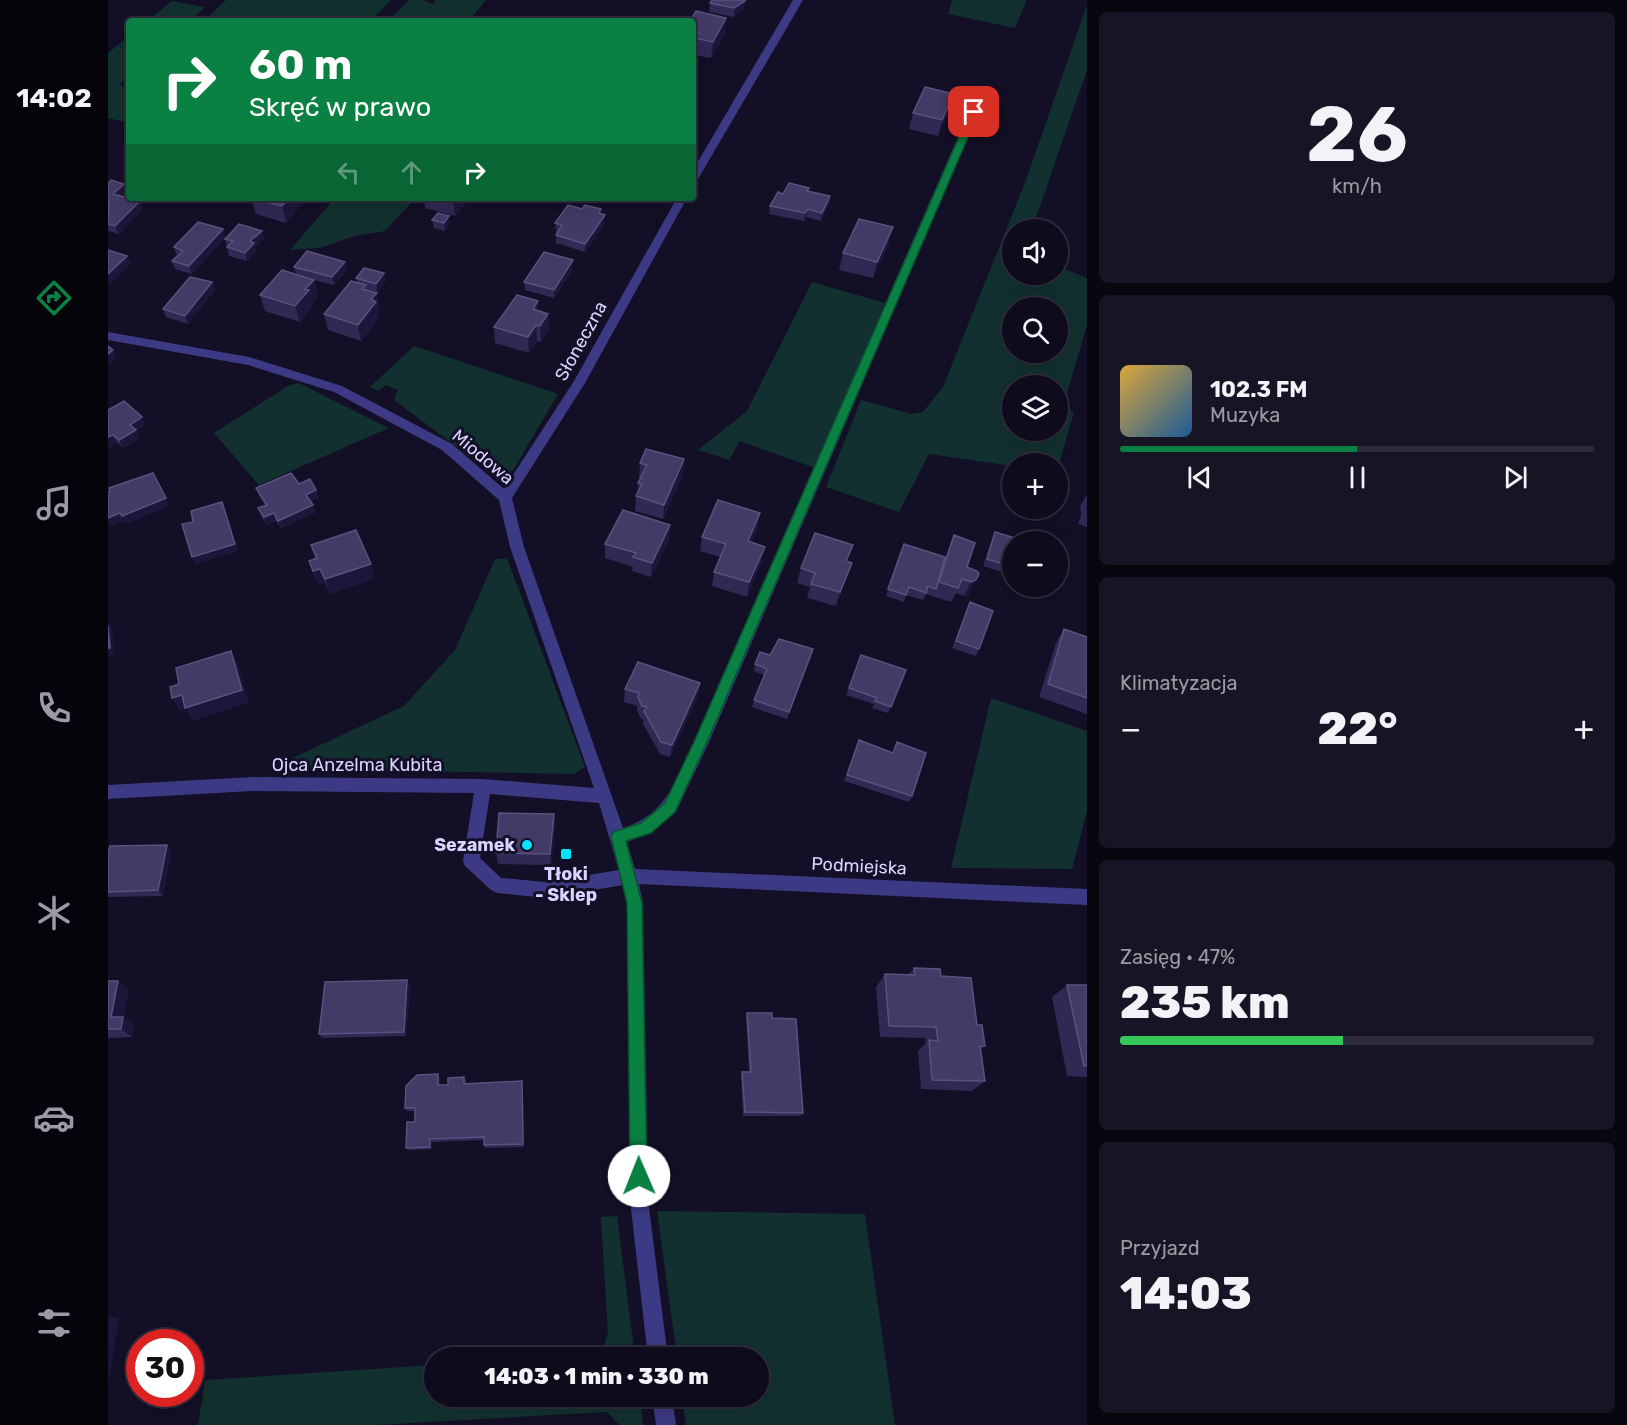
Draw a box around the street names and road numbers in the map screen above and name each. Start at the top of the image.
street label: Słoneczna [550,297,612,385]
street label: Miodowa [448,425,518,489]
street label: Ojca Anzelma Kubita [272,754,442,776]
street label: Podmiejska [811,853,907,879]

